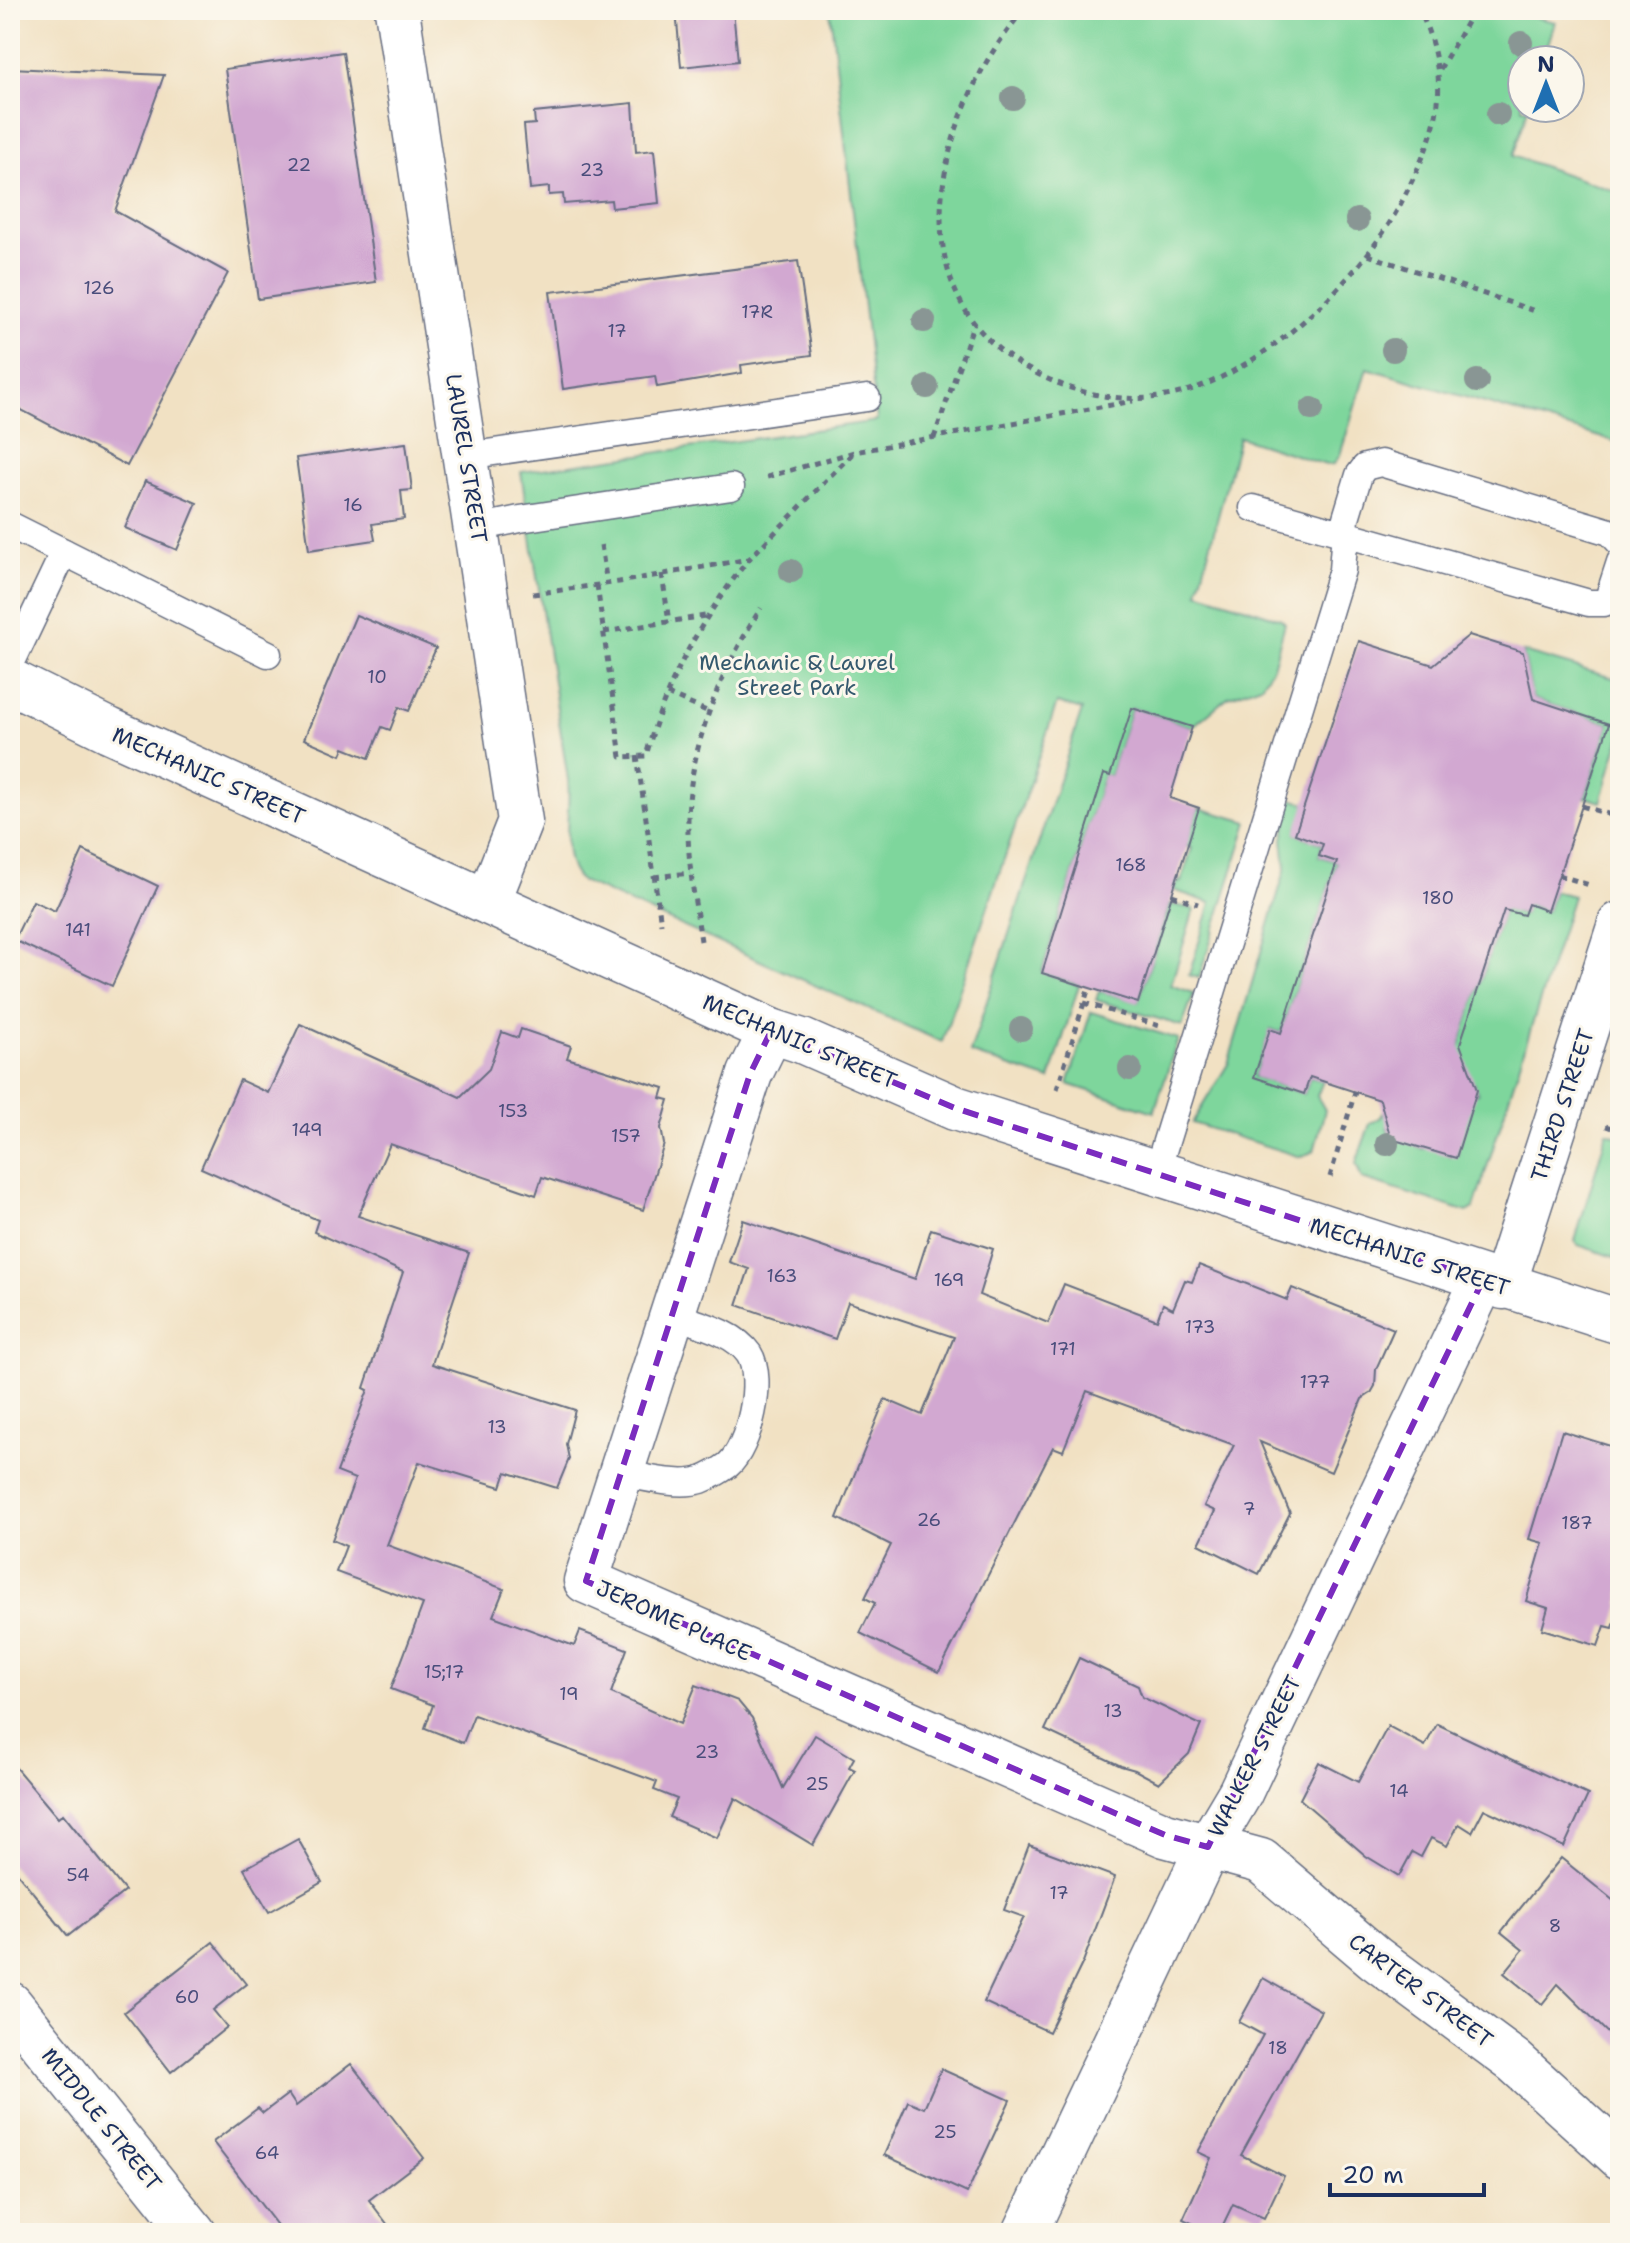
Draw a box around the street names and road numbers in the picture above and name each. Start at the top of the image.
street label: LAUREL STREET [439,371,494,545]
street label: MECHANIC STREET [108,720,310,831]
street label: MECHANIC STREET [698,987,902,1096]
street label: THIRD STREET [1524,1025,1601,1185]
street label: MECHANIC STREET [1306,1210,1514,1303]
street label: JEROME PLACE [592,1573,756,1668]
street label: WALKER STREET [1201,1670,1308,1842]
street label: CARTER STREET [1343,1927,1499,2054]
street label: MIDDLE STREET [35,2042,168,2197]

